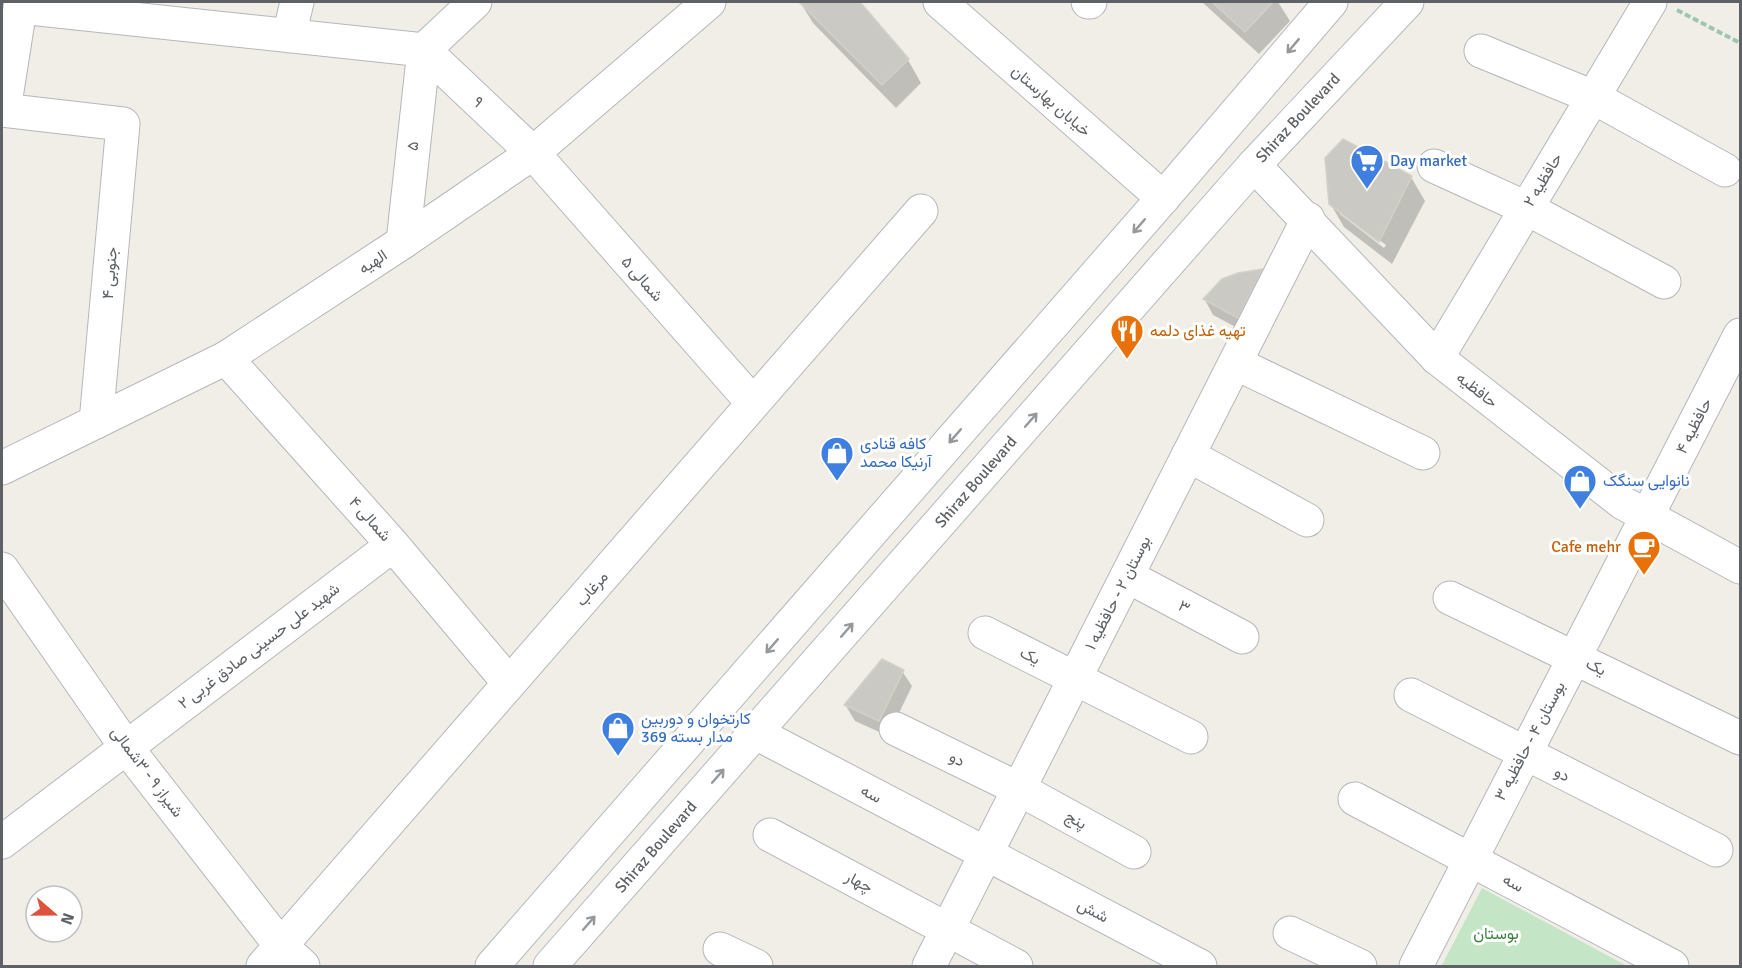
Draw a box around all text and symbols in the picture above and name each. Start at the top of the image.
one-way arrow [1286,38,1300,53]
street label: خیابان بهارستان [1007,61,1095,141]
street label: Shiraz Boulevard [1251,69,1345,167]
street label: ۹ [468,92,488,112]
street label: ۵ [403,140,423,152]
supermarket icon: Day market [1349,143,1385,190]
street label: حافظیه ۲ [1519,149,1567,210]
place label: Day market [1390,151,1468,171]
one-way arrow [1132,218,1146,233]
street label: الهیه [355,245,391,279]
street label: ۴ جنوبی [98,246,122,300]
street label: ۵ شمالی [617,252,667,306]
restaurant icon: تهیه غذای دلمه [1109,313,1145,360]
place label: تهیه غذای دلمه [1150,321,1246,341]
street label: حافظیه [1452,368,1502,413]
street label: حافظیه ۴ [1672,395,1717,457]
one-way arrow [1024,412,1037,428]
one-way arrow [948,428,962,443]
street label: Shiraz Boulevard [931,432,1021,532]
place label: کافه قنادی آرنیکا محمد [860,434,933,472]
shop icon: کافه قنادی آرنیکا محمد [819,435,855,482]
shop icon: نانوایی سنگک [1562,463,1598,510]
place label: نانوایی سنگک [1603,471,1689,491]
street label: ۴ شمالی [345,492,395,546]
cafe icon: Cafe mehr [1626,529,1662,576]
street label: بوستان ۲ - حافظیه ۱ [1081,533,1155,653]
place label: Cafe mehr [1551,537,1621,557]
street label: مرغاب [571,567,613,611]
street label: شهید علی حسینی صادق غربی ۲ [174,579,344,713]
street label: ۳ [1175,596,1193,618]
one-way arrow [840,623,854,638]
one-way arrow [765,638,779,653]
street label: یک [1017,643,1043,669]
street label: یک [1583,654,1609,680]
street label: بوستان ۴ - حافظیه ۳ [1490,678,1570,804]
place label: کارتخوان و دوربین مدار بسته 369 [641,709,751,747]
shop icon: کارتخوان و دوربین مدار بسته 369 [600,710,636,757]
street label: شیراز ۹ - ۳شمالی [106,723,188,821]
street label: دو [946,747,968,771]
street label: دو [1551,762,1573,786]
one-way arrow [711,769,725,784]
street label: سه [857,780,885,808]
street label: Shiraz Boulevard [611,797,701,897]
street label: پنج [1061,806,1090,835]
street label: چهار [840,866,876,898]
street label: سه [1499,869,1527,897]
north arrow [24,884,84,944]
street label: شش [1074,895,1112,927]
text: N [56,910,78,927]
one-way arrow [582,916,596,931]
park label: بوستان [1473,924,1519,944]

